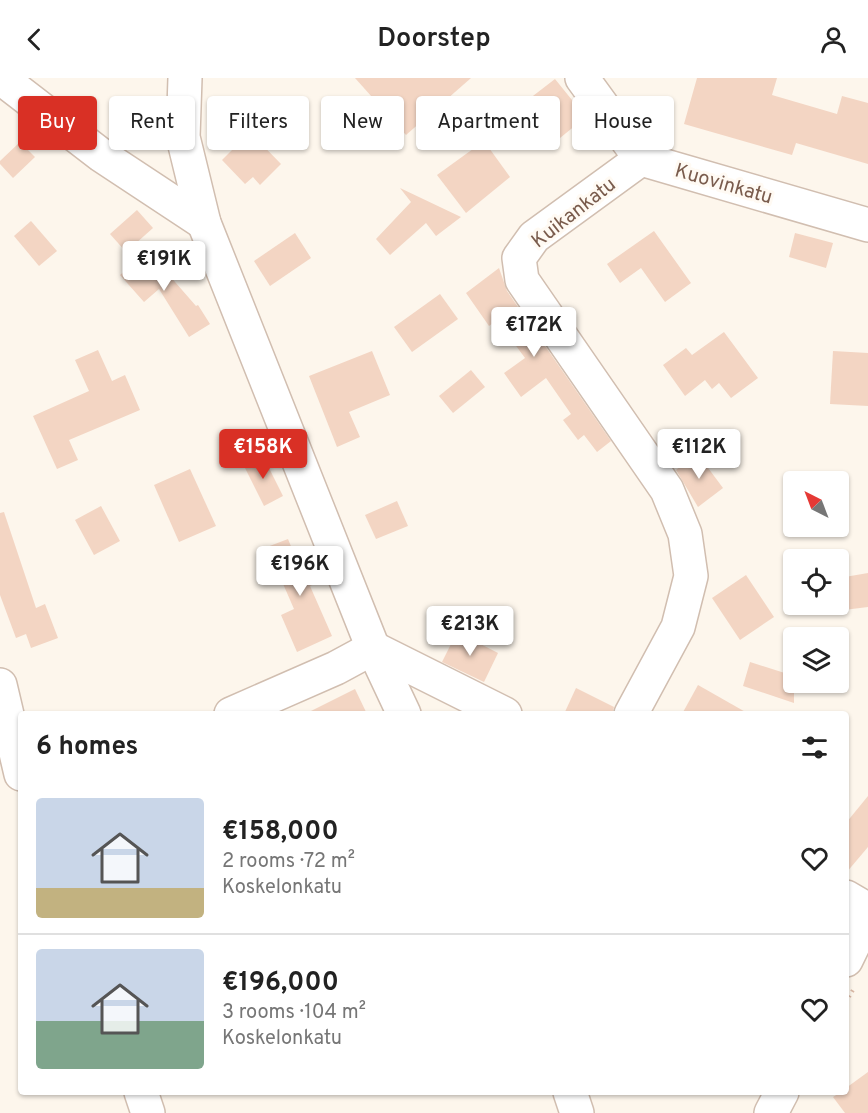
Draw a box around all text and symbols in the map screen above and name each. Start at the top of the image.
text: Doorstep [377,22,491,56]
icon: back [18,23,51,56]
icon: person [817,23,850,56]
chip: Buy [18,96,97,150]
chip: Rent [109,96,195,150]
chip: Filters [207,96,309,150]
chip: New [321,96,404,150]
chip: Apartment [416,96,560,150]
chip: House [572,96,674,150]
street label: Kuovinkatu [672,159,775,211]
street label: Kuikankatu [527,172,622,255]
pin: €191K [122,241,206,292]
text: €191K [136,247,192,273]
pin: €172K [492,307,576,358]
text: €172K [505,313,563,339]
pin: €158K [221,429,305,480]
pin: €112K [657,429,741,480]
text: €158K [233,435,293,461]
text: €112K [671,435,727,461]
north arrow [783,471,849,537]
map controls [783,471,849,693]
pin: €196K [258,546,342,597]
button: locate [783,549,849,615]
text: €196K [270,552,330,578]
pin: €213K [428,606,512,657]
text: €213K [440,612,500,638]
button: layers [783,627,849,693]
text: 6 homes [36,731,138,764]
icon: filters [798,731,831,764]
text: €158,000 [222,816,339,849]
icon: home [84,822,156,894]
icon: heart [798,842,831,875]
text: 2 rooms · 72 m² [222,849,355,875]
text: Koskelonkatu [222,875,342,901]
text: €196,000 [222,967,339,1000]
icon: home [84,973,156,1045]
icon: heart [798,993,831,1026]
text: 3 rooms · 104 m² [222,1000,366,1026]
text: Koskelonkatu [222,1026,342,1052]

